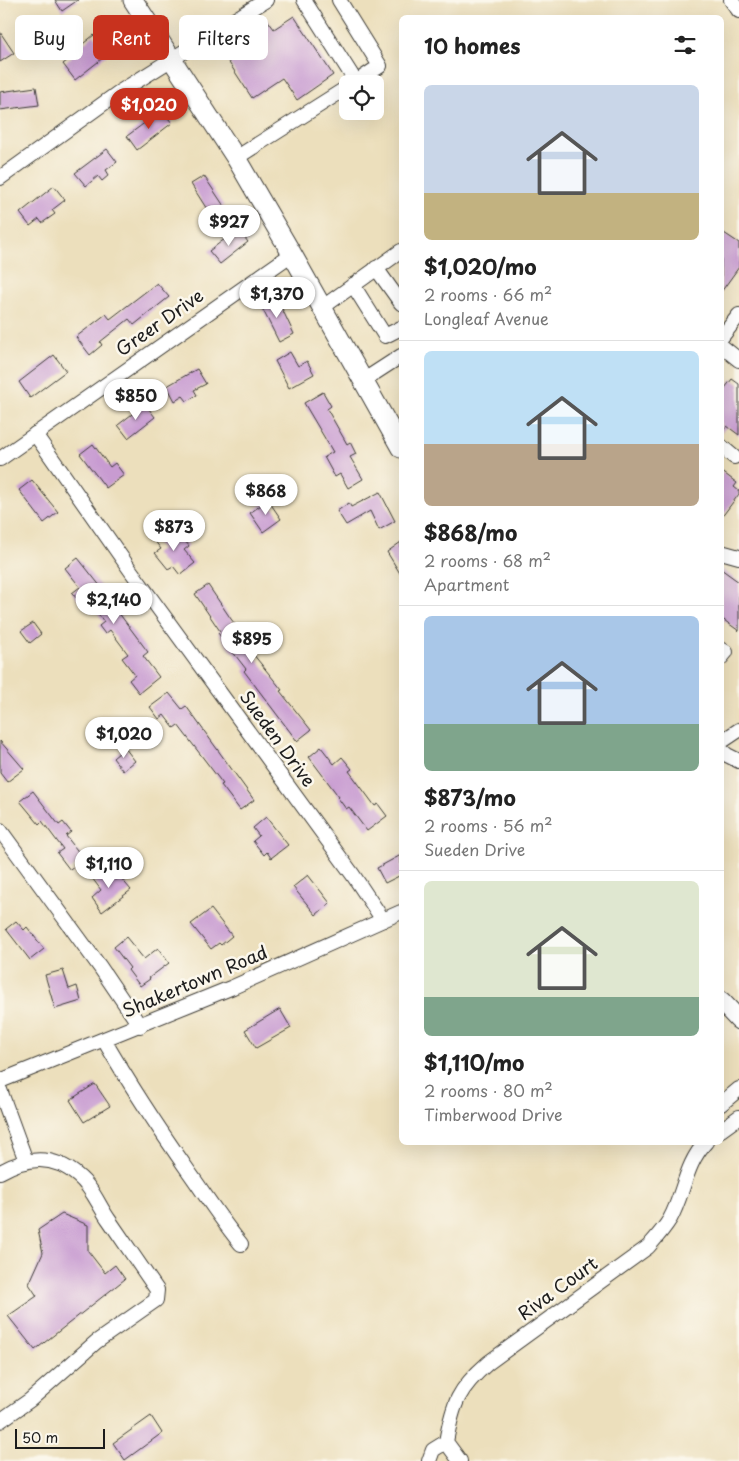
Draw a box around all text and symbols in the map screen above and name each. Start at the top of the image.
chip: Buy [15,15,83,60]
chip: Rent [93,15,169,60]
chip: Filters [179,15,268,60]
text: 10 homes [424,29,521,61]
icon: filters [671,31,699,59]
map controls [339,75,384,120]
button: locate [339,75,384,120]
pin: $1,020 [108,88,190,130]
text: $1,020 [121,92,177,116]
icon: home [517,118,607,208]
pin: $927 [199,204,259,247]
text: $927 [209,209,249,233]
text: $1,020/mo [424,250,537,282]
pin: $1,370 [236,276,318,319]
text: $1,370 [250,281,304,305]
street label: Greer Drive [110,282,209,362]
text: 2 rooms · 66 m² [424,282,552,306]
text: Longleaf Avenue [424,306,549,330]
pin: $850 [106,378,166,421]
text: $850 [115,383,157,407]
icon: home [517,383,607,473]
pin: $868 [236,474,296,516]
text: $868 [246,478,286,502]
pin: $873 [144,510,204,552]
text: $873 [154,514,194,538]
text: $868/mo [424,516,517,548]
text: 2 rooms · 68 m² [424,548,551,572]
text: Apartment [424,572,509,596]
pin: $2,140 [73,582,155,625]
text: $2,140 [87,587,141,611]
pin: $895 [222,622,282,664]
text: $895 [232,626,272,650]
icon: home [517,648,607,738]
street label: Sueden Drive [234,684,323,792]
pin: $1,020 [83,716,165,759]
text: $1,020 [96,721,152,745]
text: $873/mo [424,781,516,813]
text: 2 rooms · 56 m² [424,813,553,837]
text: Sueden Drive [424,837,525,861]
pin: $1,110 [68,846,150,889]
text: $1,110 [86,851,132,875]
icon: home [517,913,607,1003]
street label: Shakertown Road [118,938,271,1023]
text: $1,110/mo [424,1046,524,1078]
text: 2 rooms · 80 m² [424,1078,553,1102]
text: Timberwood Drive [424,1102,563,1126]
street label: Riva Court [511,1249,603,1326]
scale bar [15,1426,105,1449]
text: 50 m [22,1427,58,1448]

